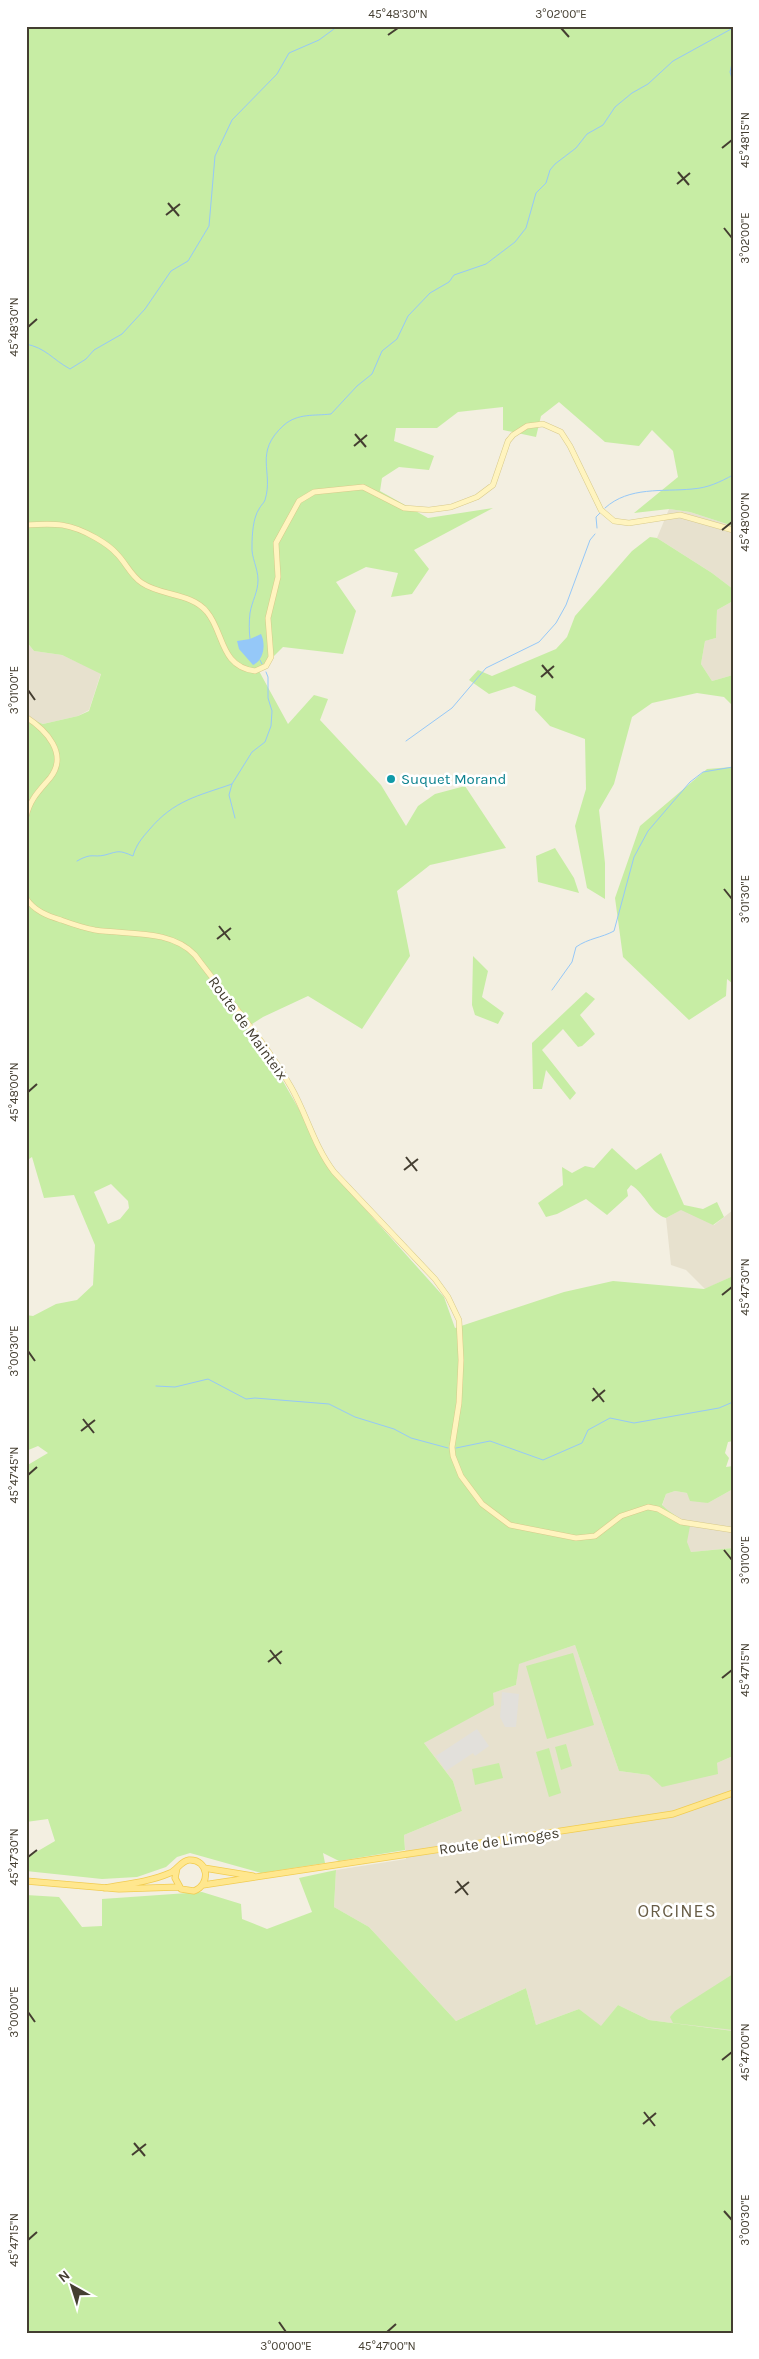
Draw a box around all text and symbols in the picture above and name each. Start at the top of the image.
text: 45°48'30"N [368,7,428,21]
text: 3°02'00"E [535,7,587,21]
text: 45°48'15"N [738,112,752,168]
text: 3°02'00"E [738,212,752,264]
text: 45°48'30"N [7,297,21,357]
text: 45°48'00"N [738,492,752,552]
text: 3°01'00"E [7,666,21,714]
place label: Suquet Morand [401,770,506,788]
marker: Suquet Morand [385,773,397,785]
text: 3°01'30"E [738,875,752,923]
street label: Route de Mainteix [204,973,292,1084]
text: 45°48'00"N [7,1062,21,1122]
text: 45°47'30"N [738,1258,752,1316]
text: 3°00'30"E [7,1325,21,1377]
text: 45°47'45"N [7,1447,21,1503]
text: 3°01'00"E [738,1536,752,1584]
text: 45°47'15"N [738,1643,752,1697]
street label: Route de Limoges [438,1824,560,1858]
text: 45°47'30"N [7,1828,21,1886]
district label: ORCINES [637,1900,717,1922]
text: 3°00'00"E [7,1986,21,2038]
text: 45°47'00"N [738,2023,752,2081]
text: 3°00'30"E [738,2194,752,2246]
text: 45°47'15"N [7,2213,21,2267]
north arrow [48,2262,98,2312]
text: N [55,2267,73,2286]
text: 3°00'00"E [260,2339,312,2353]
text: 45°47'00"N [358,2339,416,2353]

